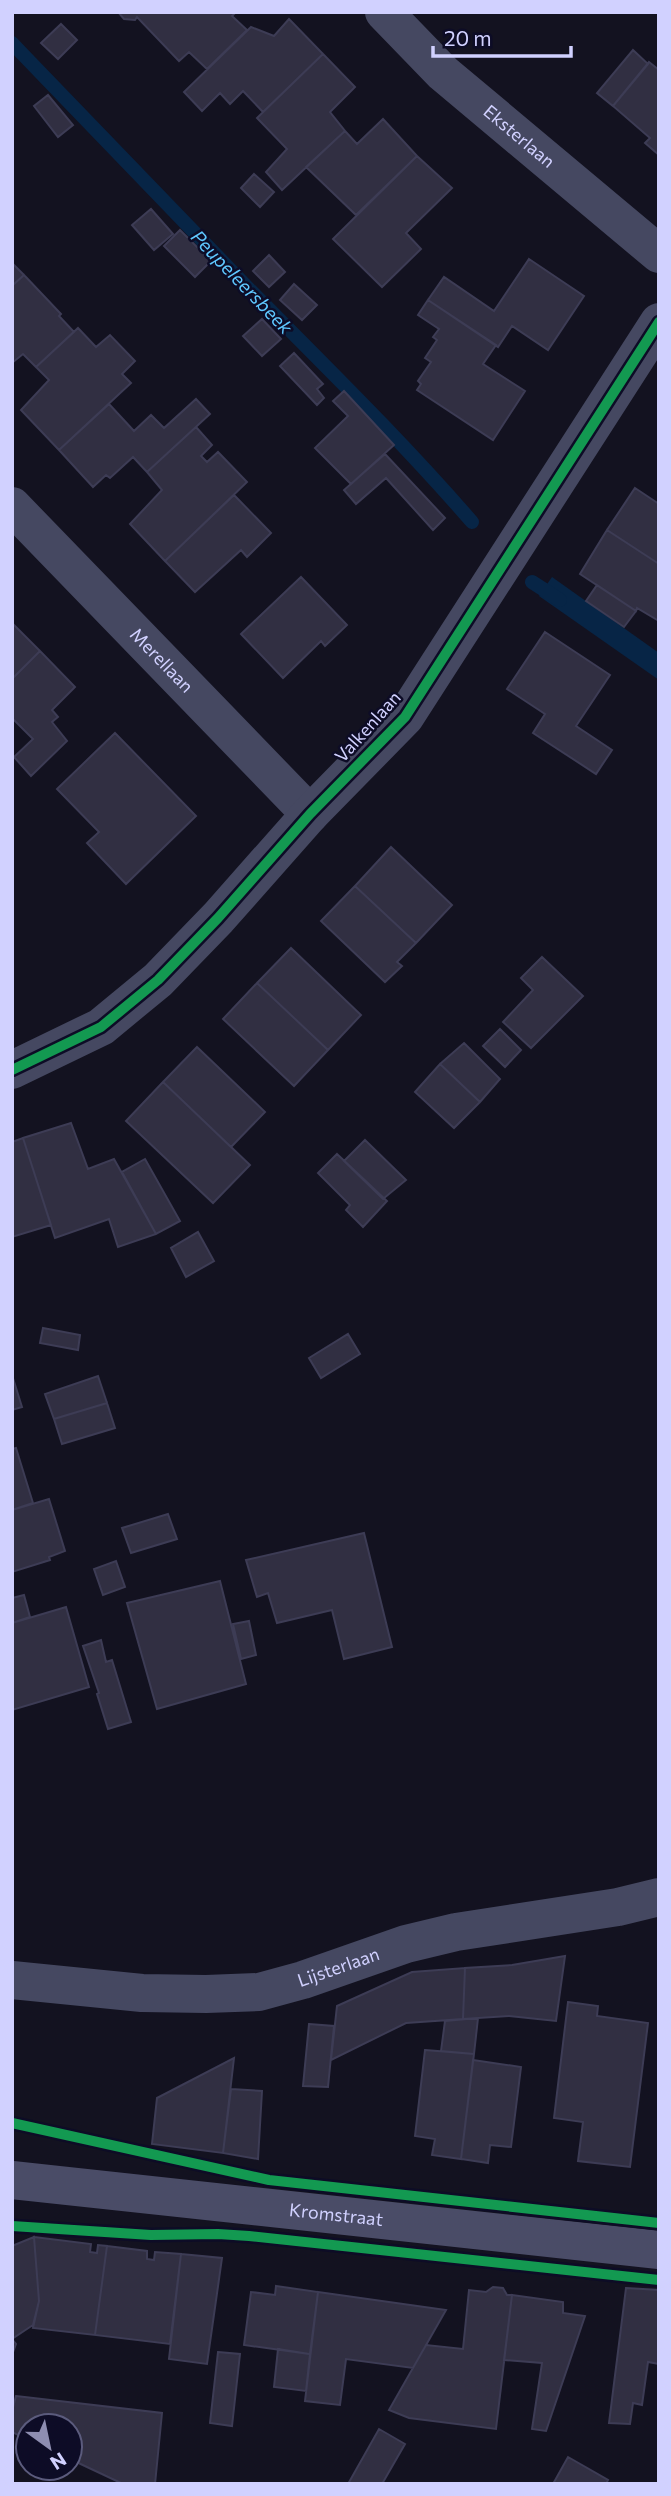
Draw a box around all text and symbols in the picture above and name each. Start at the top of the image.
scale bar [433,14,571,58]
text: 20 m [444,25,492,50]
street label: Eksterlaan [479,100,560,172]
water label: Peupeleersbeek [187,225,298,339]
street label: Merellaan [126,623,198,697]
street label: Valkenlaan [330,686,405,766]
street label: Lijsterlaan [294,1942,382,1991]
street label: Kromstraat [288,2198,384,2230]
north arrow [14,2412,84,2482]
text: N [46,2448,71,2475]

